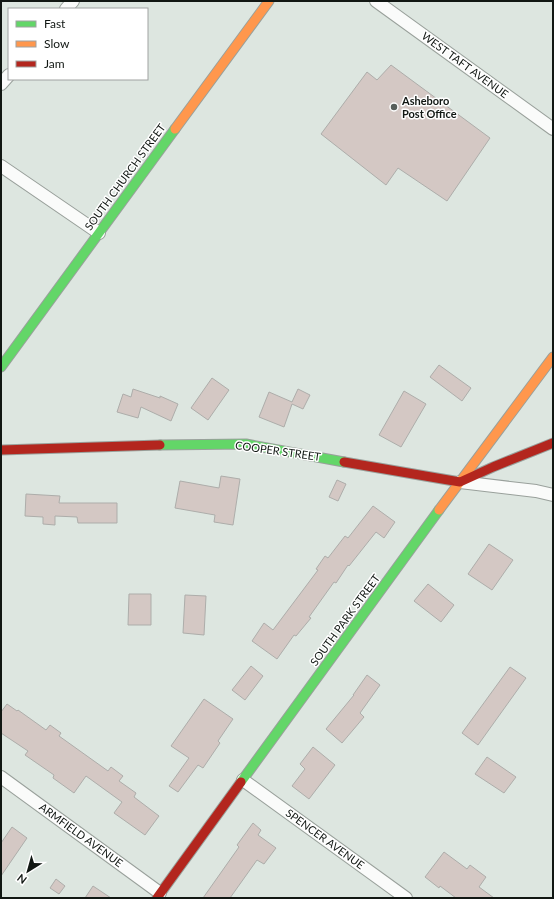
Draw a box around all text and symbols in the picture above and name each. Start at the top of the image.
legend [8,8,148,80]
text: Fast [44,16,66,31]
street label: WEST TAFT AVENUE [419,29,511,100]
text: Slow [44,36,70,51]
text: Jam [44,56,65,71]
place label: Asheboro Post Office [401,94,457,120]
marker: Asheboro Post Office [389,102,399,112]
street label: SOUTH CHURCH STREET [82,121,168,232]
street label: COOPER STREET [235,438,322,463]
street label: SOUTH PARK STREET [307,571,382,668]
street label: ARMFIELD AVENUE [37,800,126,869]
street label: SPENCER AVENUE [284,806,367,871]
north arrow [8,851,48,891]
text: N [14,872,29,887]

